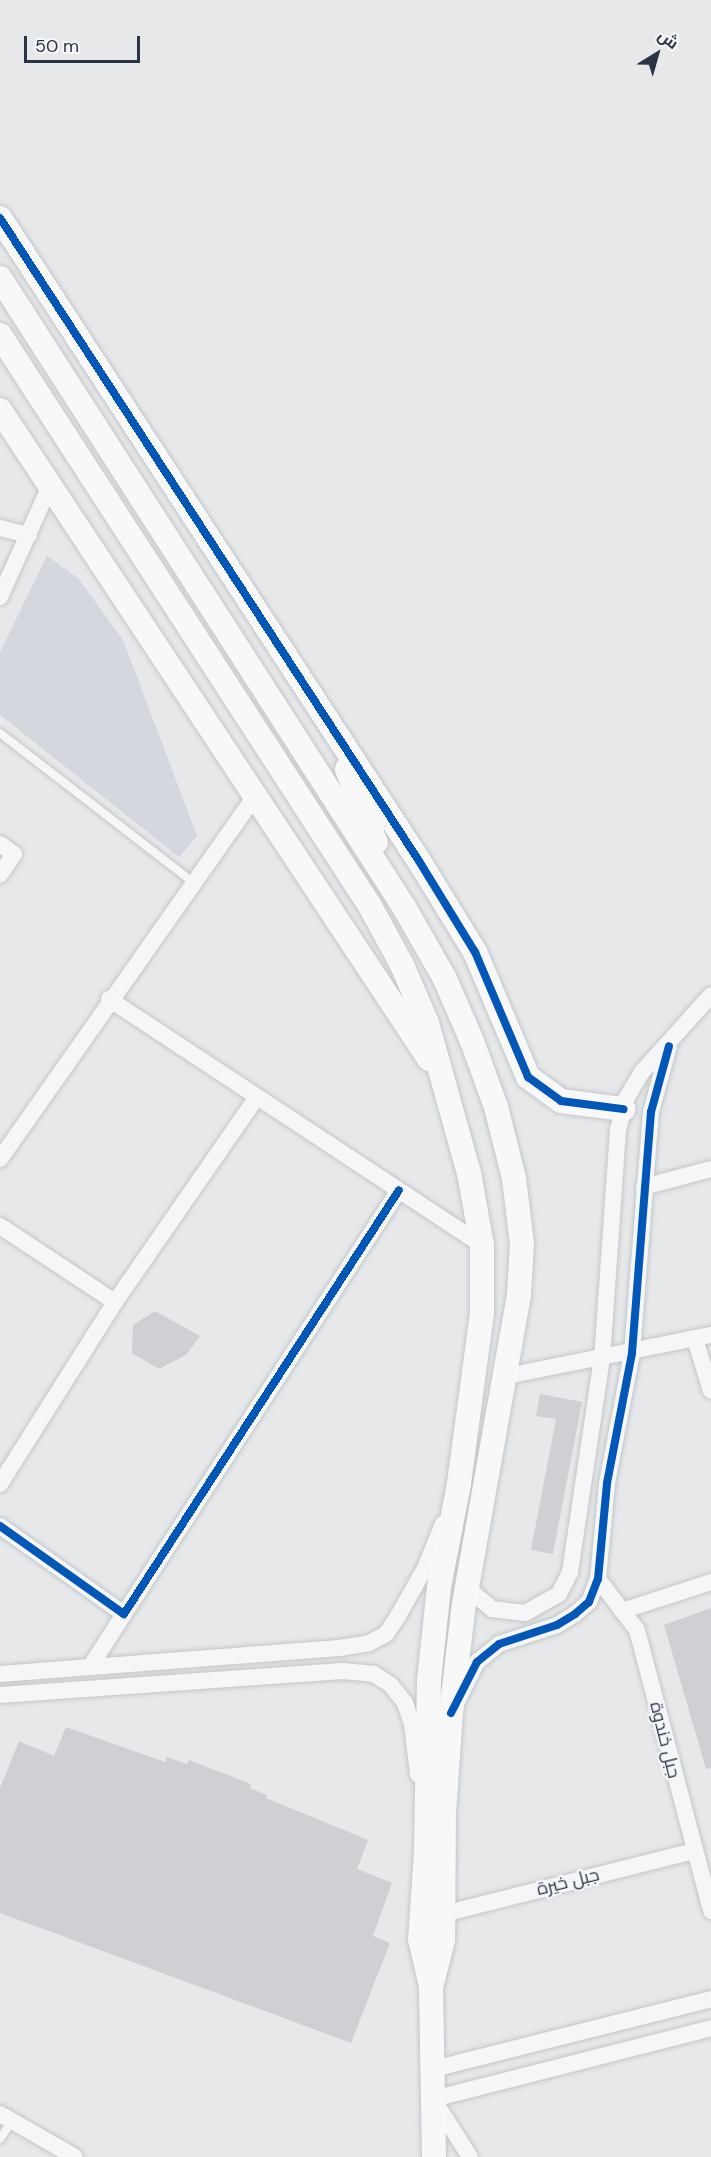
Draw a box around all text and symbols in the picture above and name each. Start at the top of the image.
scale bar [27,24,142,62]
north arrow [627,24,687,84]
text: ش [654,25,683,54]
text: 50 m [35,34,79,58]
street label: جبل خندوة [645,1700,685,1780]
street label: جبل خيرة [534,1864,602,1900]

